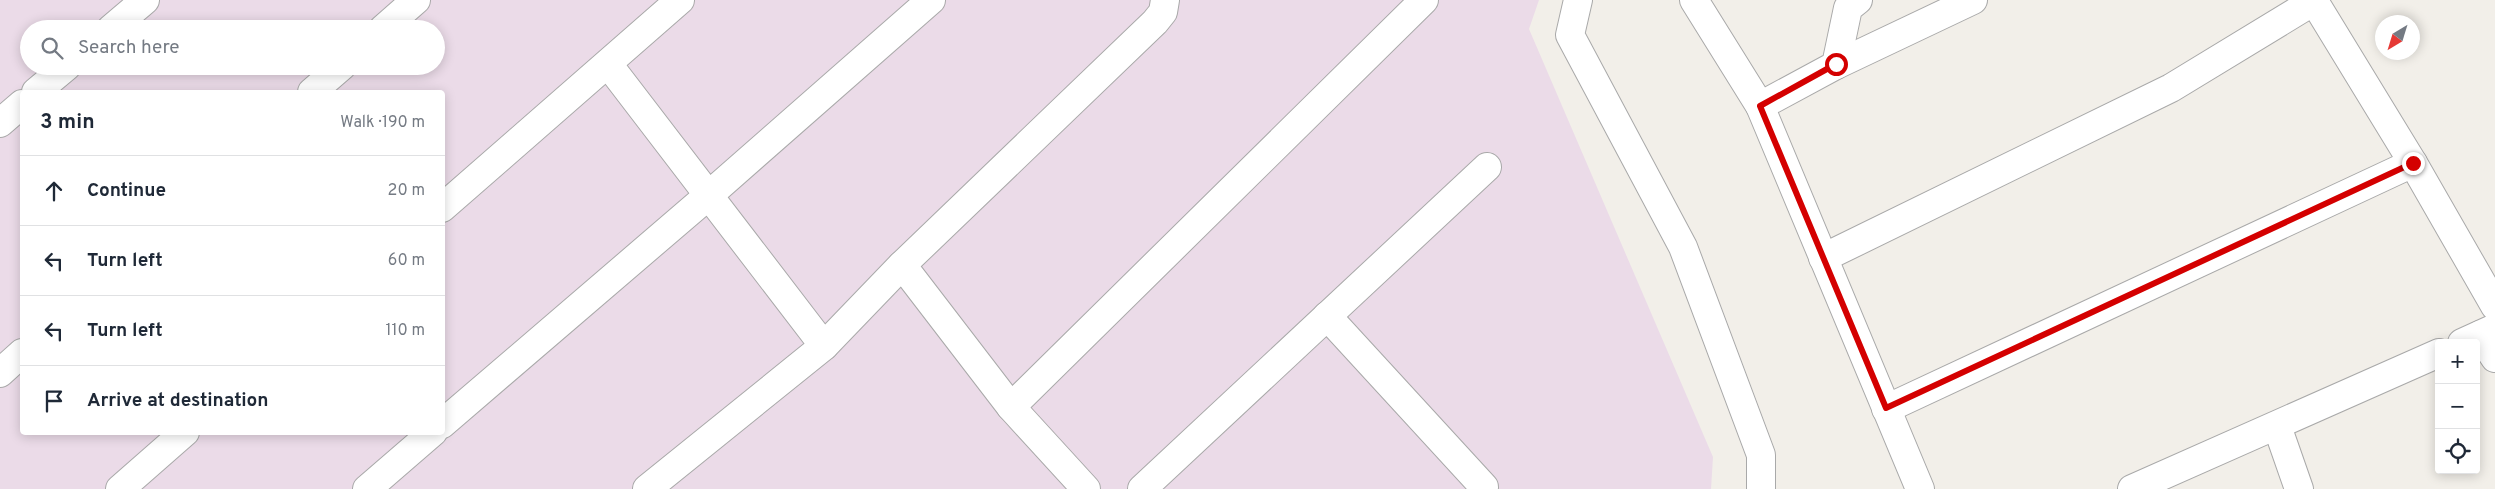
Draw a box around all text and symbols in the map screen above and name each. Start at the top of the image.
north arrow [2375,15,2420,60]
search box [20,20,445,75]
icon: search [38,34,66,62]
text: Search here [78,36,180,60]
route start [1825,53,1848,76]
text: 3 min [40,109,95,136]
text: Walk · 190 m [340,113,425,133]
route end [2402,152,2425,175]
icon: ahead [40,177,68,205]
text: Continue [87,179,166,203]
text: 20 m [388,181,425,201]
icon: left [40,247,68,275]
text: Turn left [87,249,163,273]
text: 60 m [388,251,425,271]
icon: left [40,317,68,345]
text: Turn left [87,319,163,343]
text: 110 m [385,321,425,341]
map controls [2435,339,2480,474]
button: + [2435,339,2480,384]
button: − [2435,384,2480,429]
icon: arrive [40,387,68,415]
text: Arrive at destination [87,389,268,413]
button: locate [2435,429,2480,474]

